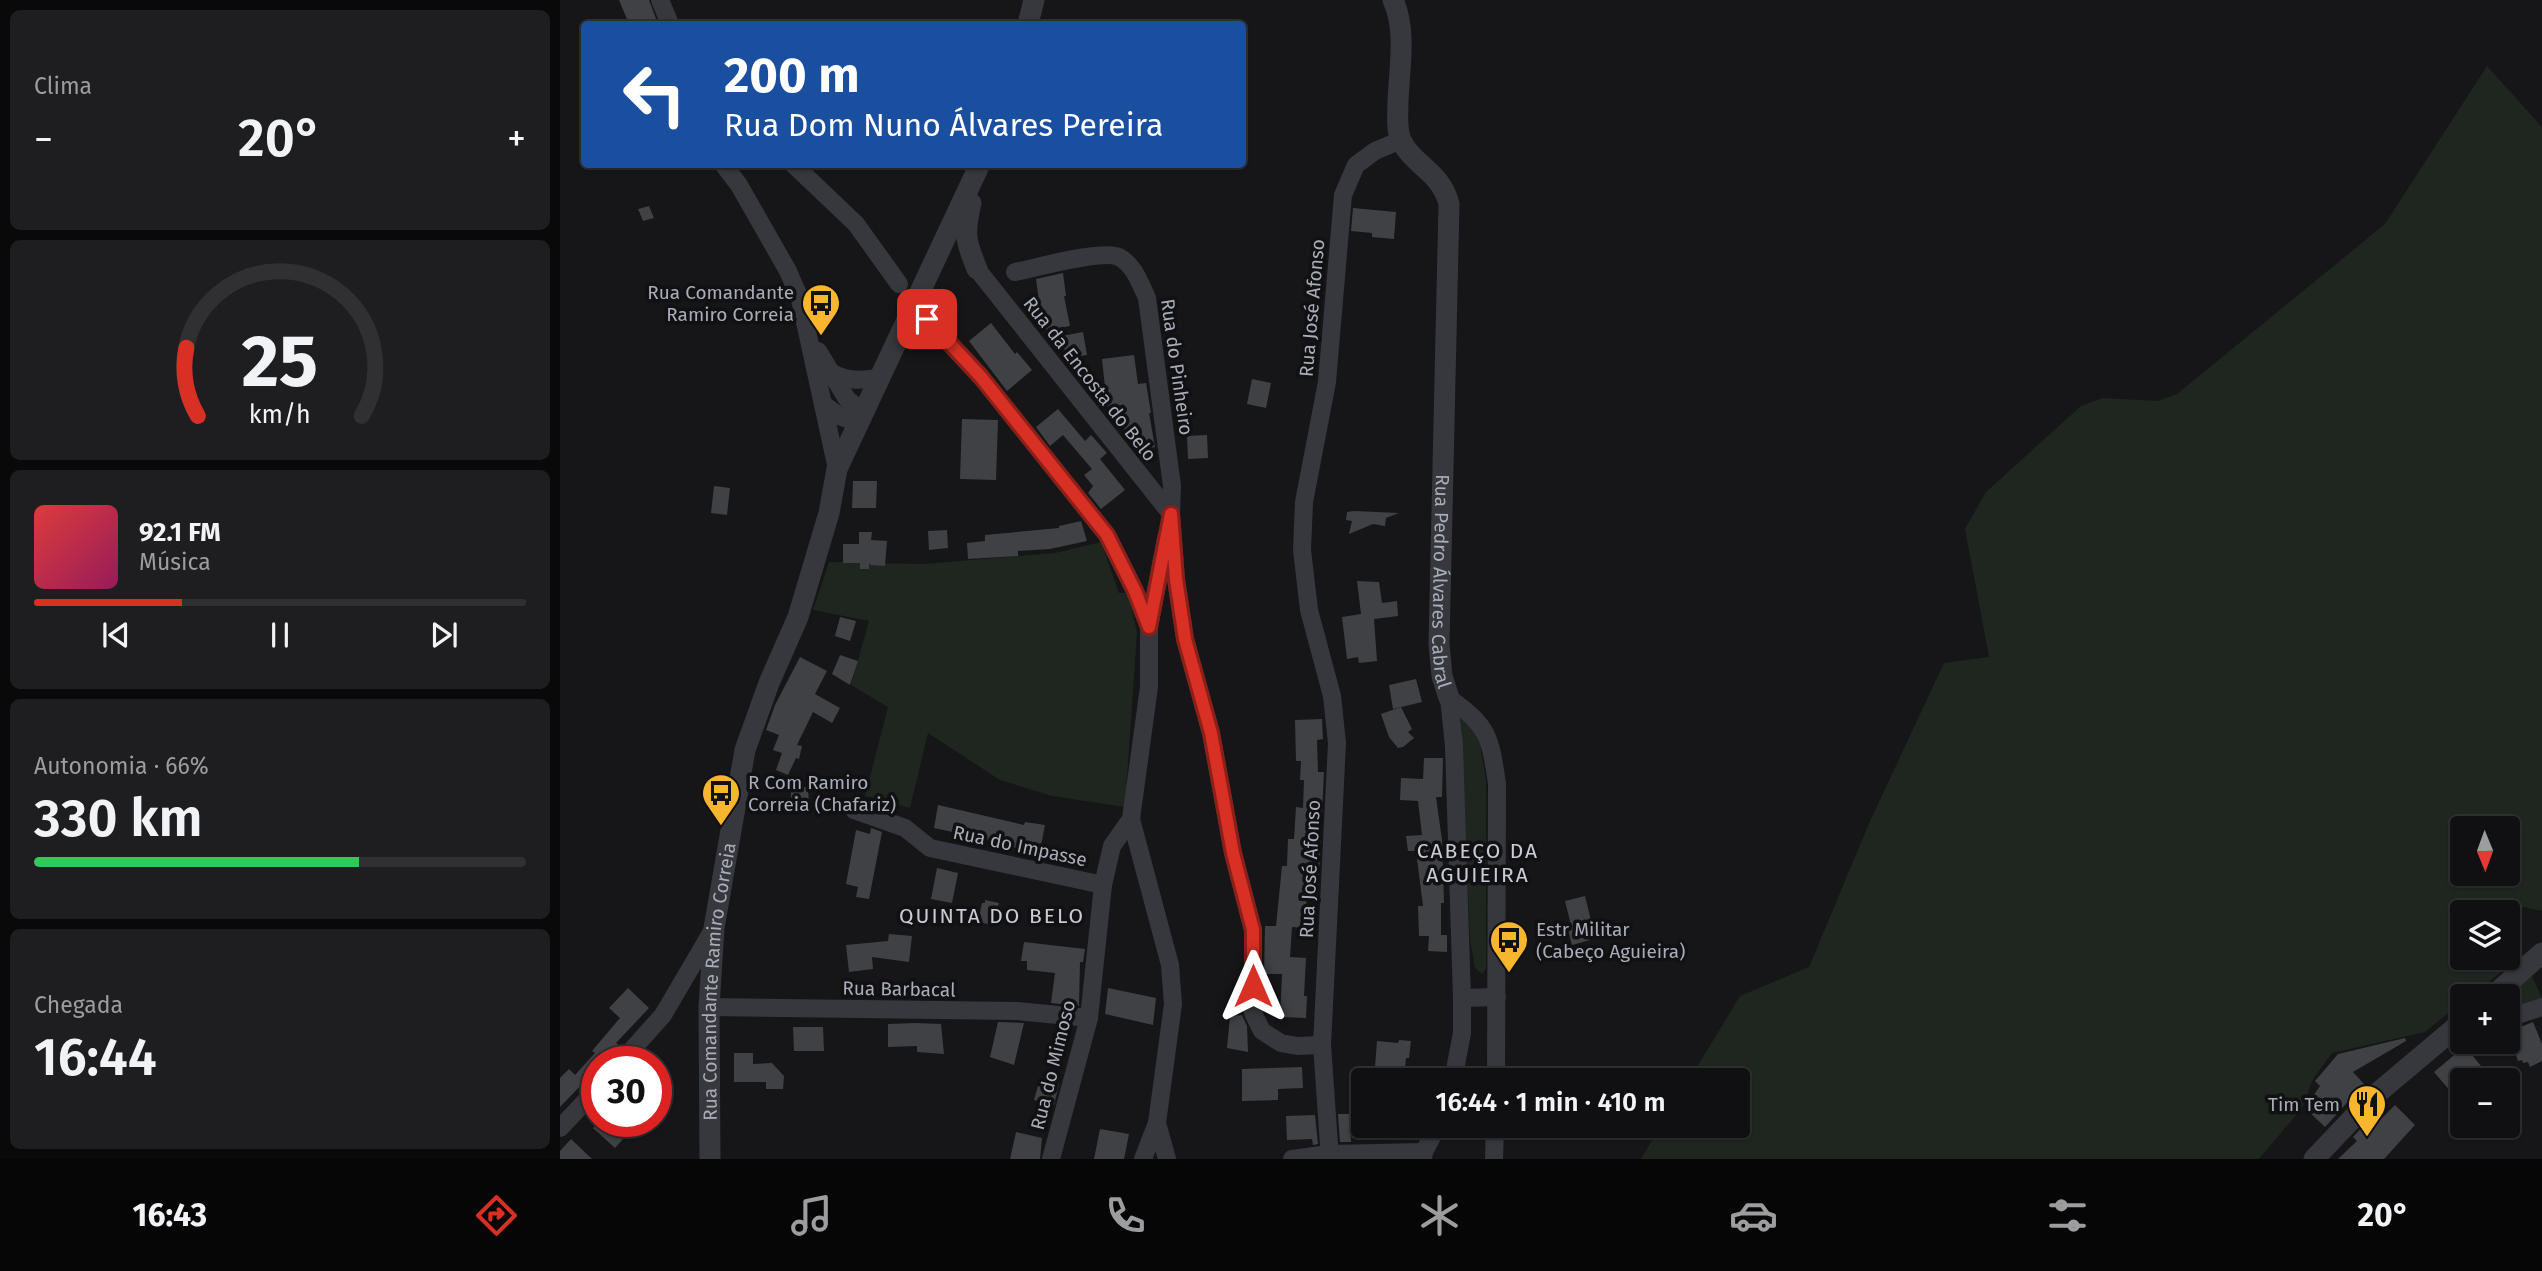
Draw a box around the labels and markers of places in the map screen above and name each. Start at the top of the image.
place label: Rua Comandante Ramiro Correia [647,281,794,326]
bus stop icon: Rua Comandante Ramiro Correia [800,282,842,337]
pin [897,289,957,349]
place label: R Com Ramiro Correia (Chafariz) [748,771,896,816]
bus stop icon: R Com Ramiro Correia (Chafariz) [700,772,742,827]
place label: Estr Militar (Cabeço Aguieira) [1536,918,1685,963]
bus stop icon: Estr Militar (Cabeço Aguieira) [1488,919,1530,974]
restaurant icon: Tim Tem [2346,1083,2388,1138]
place label: Tim Tem [2268,1093,2340,1116]

